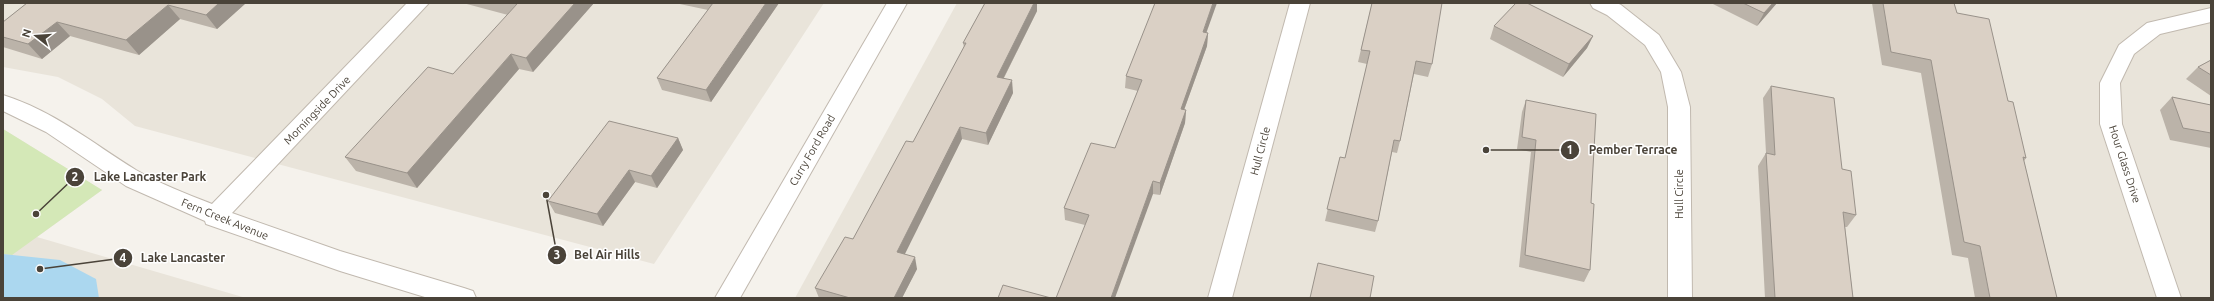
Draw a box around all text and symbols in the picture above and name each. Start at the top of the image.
north arrow [16,16,56,56]
text: N [19,27,33,39]
street label: Morningside Drive [281,73,353,147]
street label: Curry Ford Road [787,112,837,188]
street label: Hour Glass Drive [2107,124,2143,204]
street label: Hull Circle [1248,125,1272,177]
callout: Pember Terrace [1560,138,1685,162]
text: 1 [1567,143,1573,156]
text: Pember Terrace [1589,143,1677,156]
callout: Lake Lancaster Park [65,165,214,189]
street label: Hull Circle [1673,169,1685,219]
text: 2 [72,170,79,183]
text: Lake Lancaster Park [94,170,207,183]
street label: Fern Creek Avenue [180,196,270,242]
callout: Bel Air Hills [547,243,648,267]
callout: Lake Lancaster [113,246,233,270]
text: 3 [554,248,560,261]
text: Bel Air Hills [574,248,640,261]
text: 4 [120,251,127,264]
text: Lake Lancaster [141,251,225,264]

